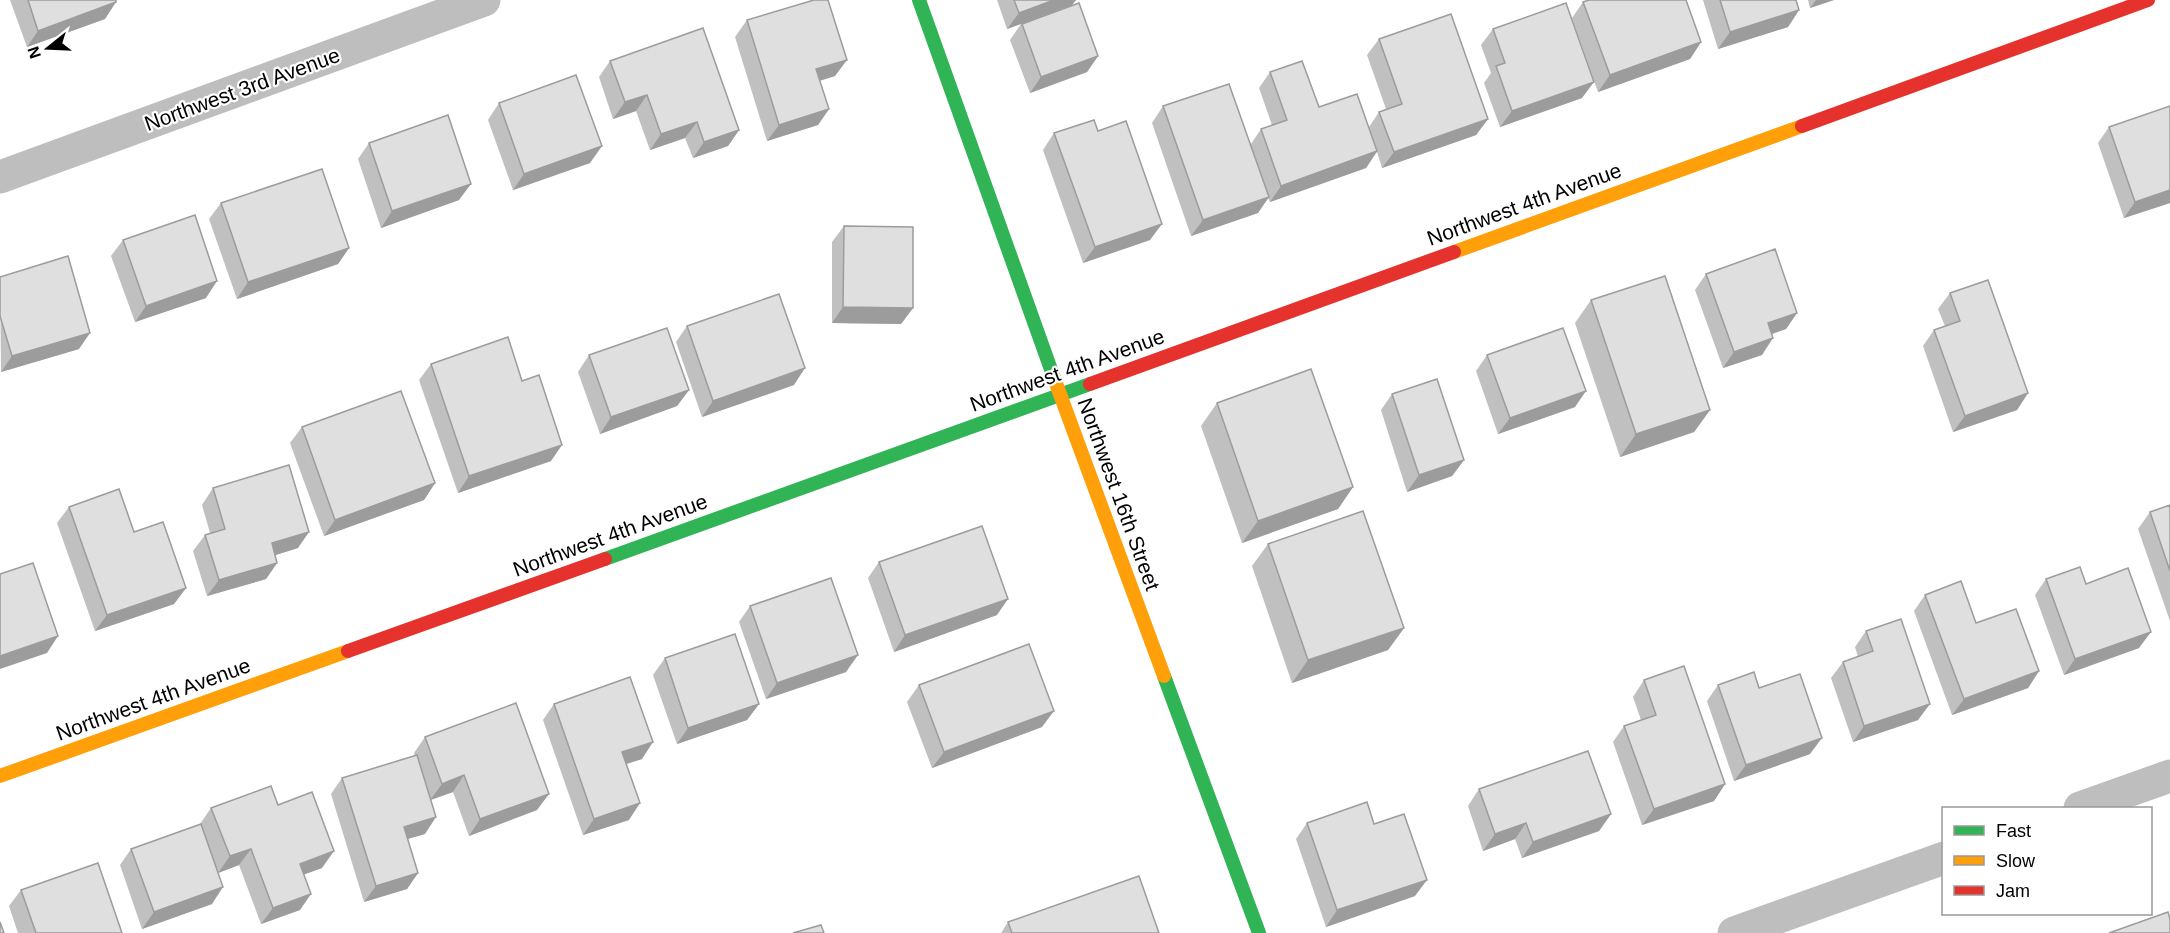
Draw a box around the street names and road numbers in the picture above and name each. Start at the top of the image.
street label: Northwest 3rd Avenue [141,43,343,135]
street label: Northwest 4th Avenue [1424,158,1624,250]
street label: Northwest 4th Avenue [967,324,1167,416]
street label: Northwest 16th Street [1073,395,1165,594]
street label: Northwest 4th Avenue [510,489,710,581]
street label: Northwest 4th Avenue [53,653,253,745]

